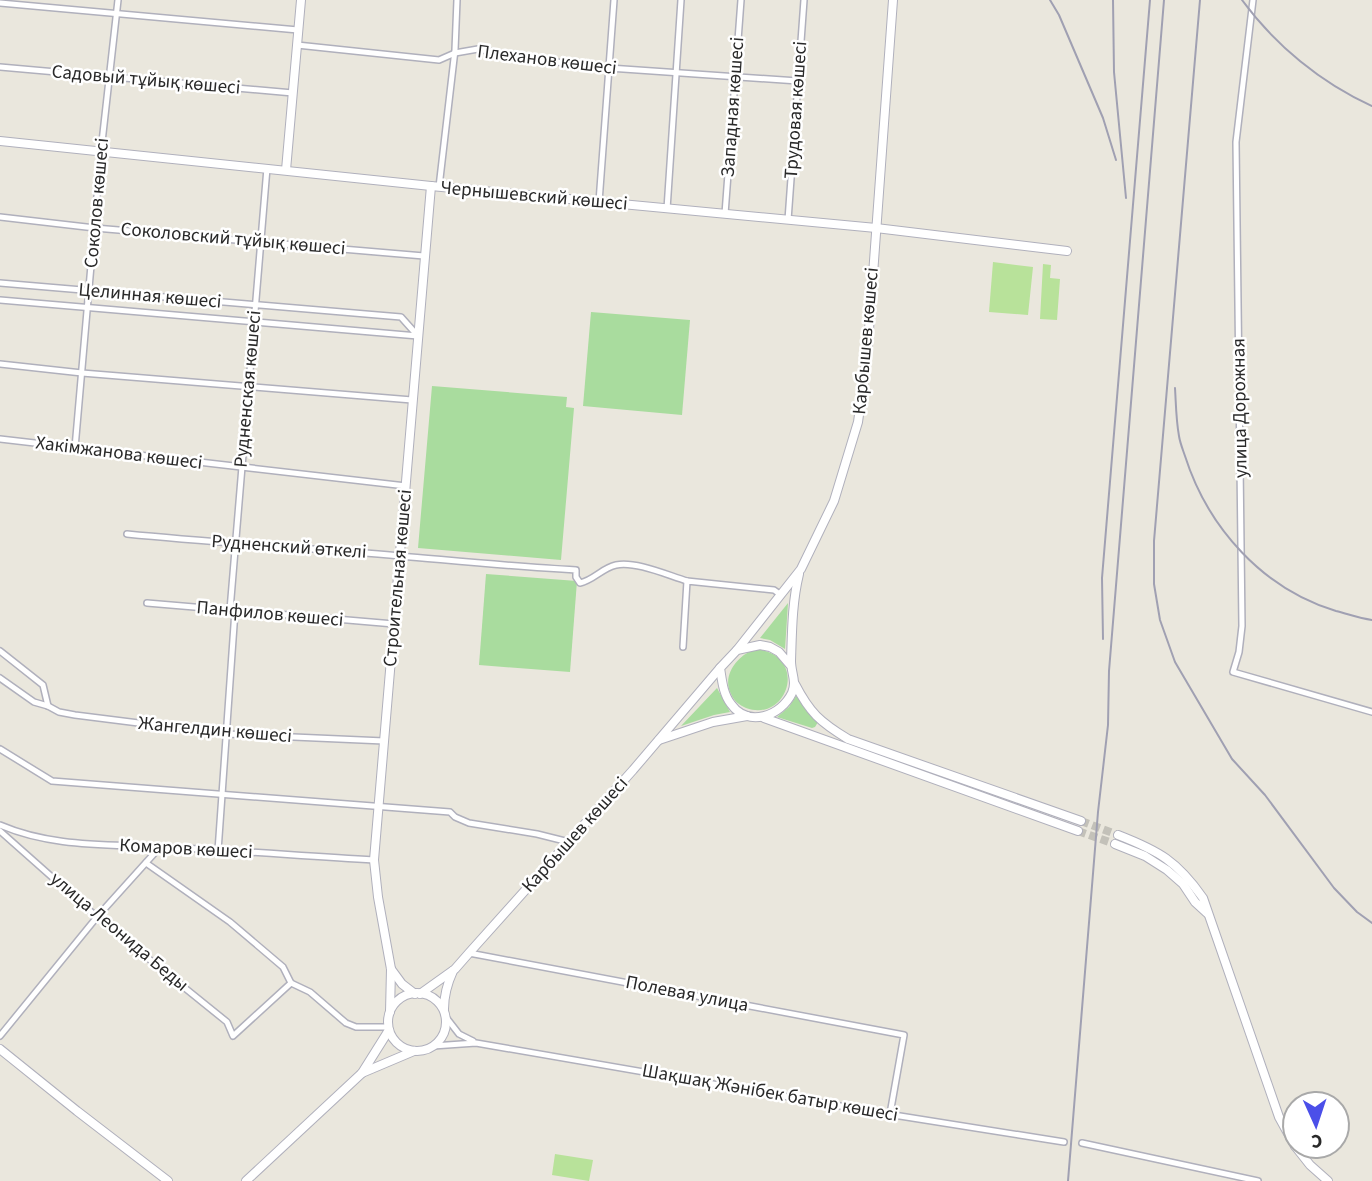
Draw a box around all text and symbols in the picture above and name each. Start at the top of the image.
street label: Западная көшесі [715,36,751,178]
street label: Плеханов көшесі [476,38,618,82]
street label: Трудовая көшесі [778,40,814,180]
street label: Садовый тұйық көшесі [51,58,241,102]
street label: Соколов көшесі [78,137,116,269]
street label: Чернышевский көшесі [439,174,629,218]
street label: Соколовский тұйық көшесі [120,216,346,262]
street label: Карбышев көшесі [846,266,886,416]
street label: Целинная көшесі [77,276,223,316]
street label: Рудненская көшесі [228,309,268,469]
street label: улица Дорожная [1225,338,1255,478]
street label: Хакімжанова көшесі [34,429,204,477]
street label: Строительная көшесі [377,488,419,668]
street label: Рудненский өткелі [210,528,368,566]
street label: Панфилов көшесі [195,594,345,634]
street label: Жангелдин көшесі [137,710,293,750]
street label: Карбышев көшесі [516,771,634,899]
street label: Комаров көшесі [119,832,253,866]
street label: улица Леонида Беды [44,866,194,998]
street label: Полевая улица [623,969,751,1019]
street label: Шақшақ Жәнібек батыр көшесі [640,1057,900,1129]
north arrow [1281,1090,1351,1160]
text: С [1311,1127,1323,1154]

